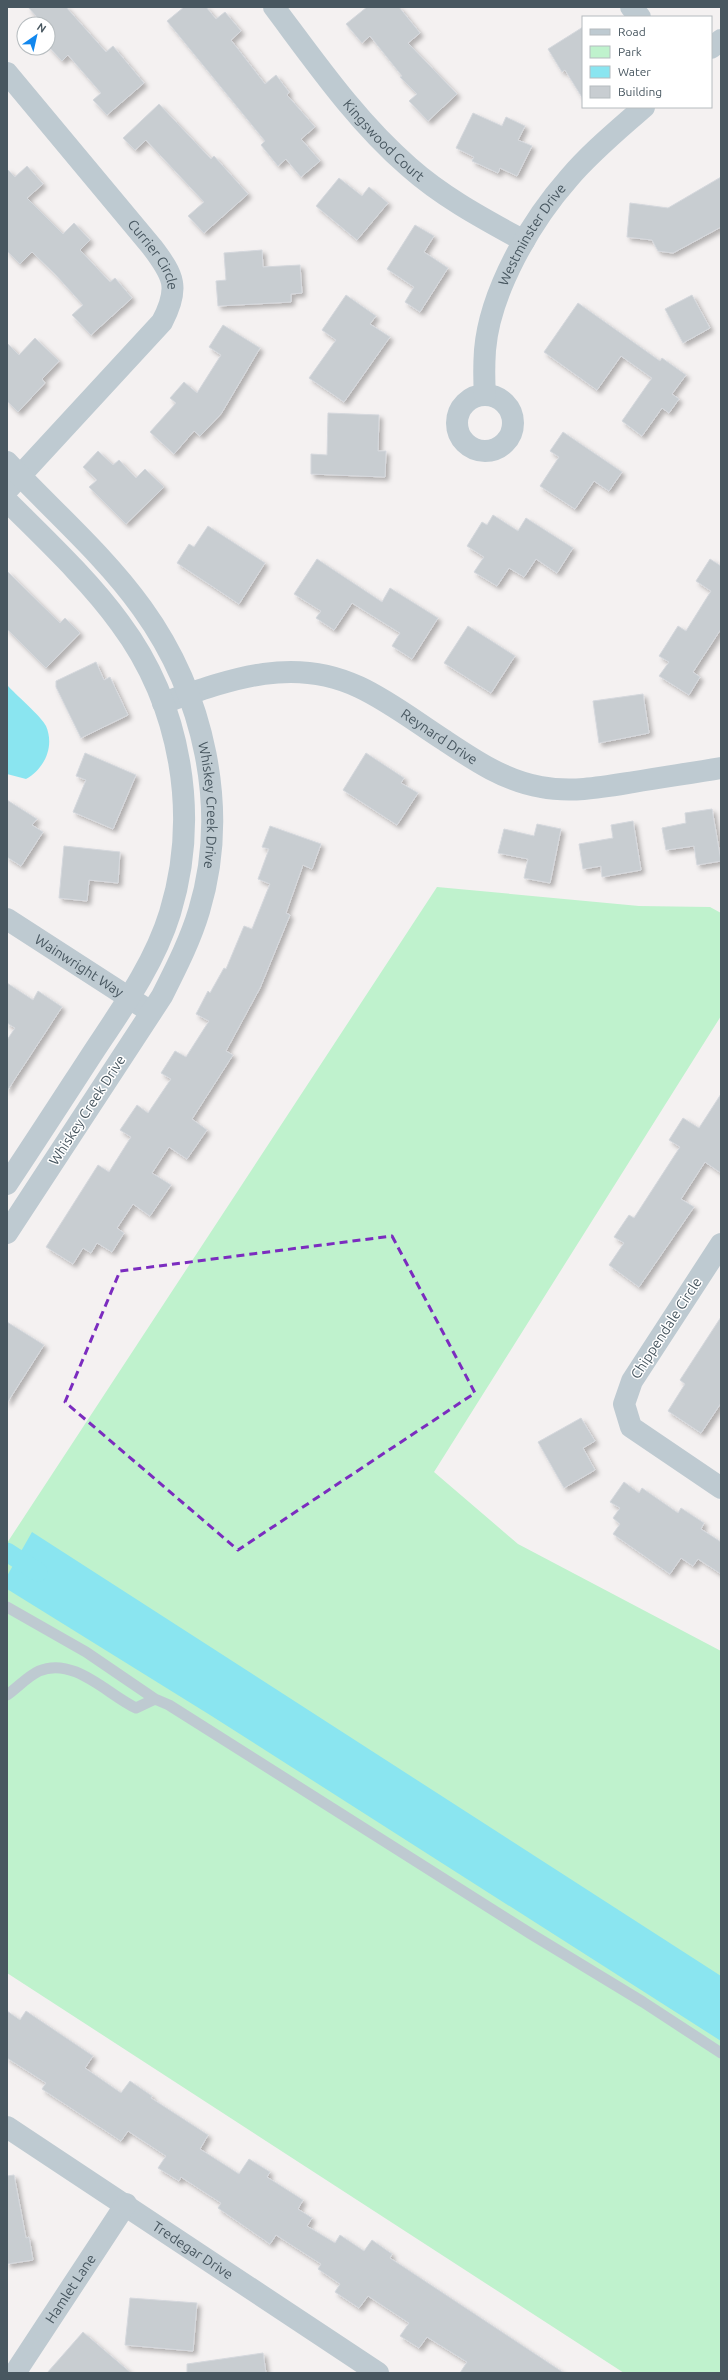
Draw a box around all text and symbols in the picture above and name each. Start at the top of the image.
north arrow [16,16,56,56]
legend [582,16,712,108]
text: N [35,20,48,35]
text: Road [618,25,646,38]
text: Park [618,45,642,58]
text: Water [618,65,651,78]
text: Building [618,85,662,98]
street label: Kingswood Court [340,96,428,185]
street label: Westminster Drive [495,180,569,288]
street label: Currier Circle [124,216,181,291]
street label: Reynard Drive [398,705,480,768]
street label: Whiskey Creek Drive [195,740,220,870]
street label: Wainwright Way [32,931,127,1000]
street label: Whiskey Creek Drive [46,1052,128,1168]
street label: Chippendale Circle [627,1274,705,1382]
street label: Tredegar Drive [150,2218,236,2283]
street label: Hamlet Lane [42,2251,99,2326]

